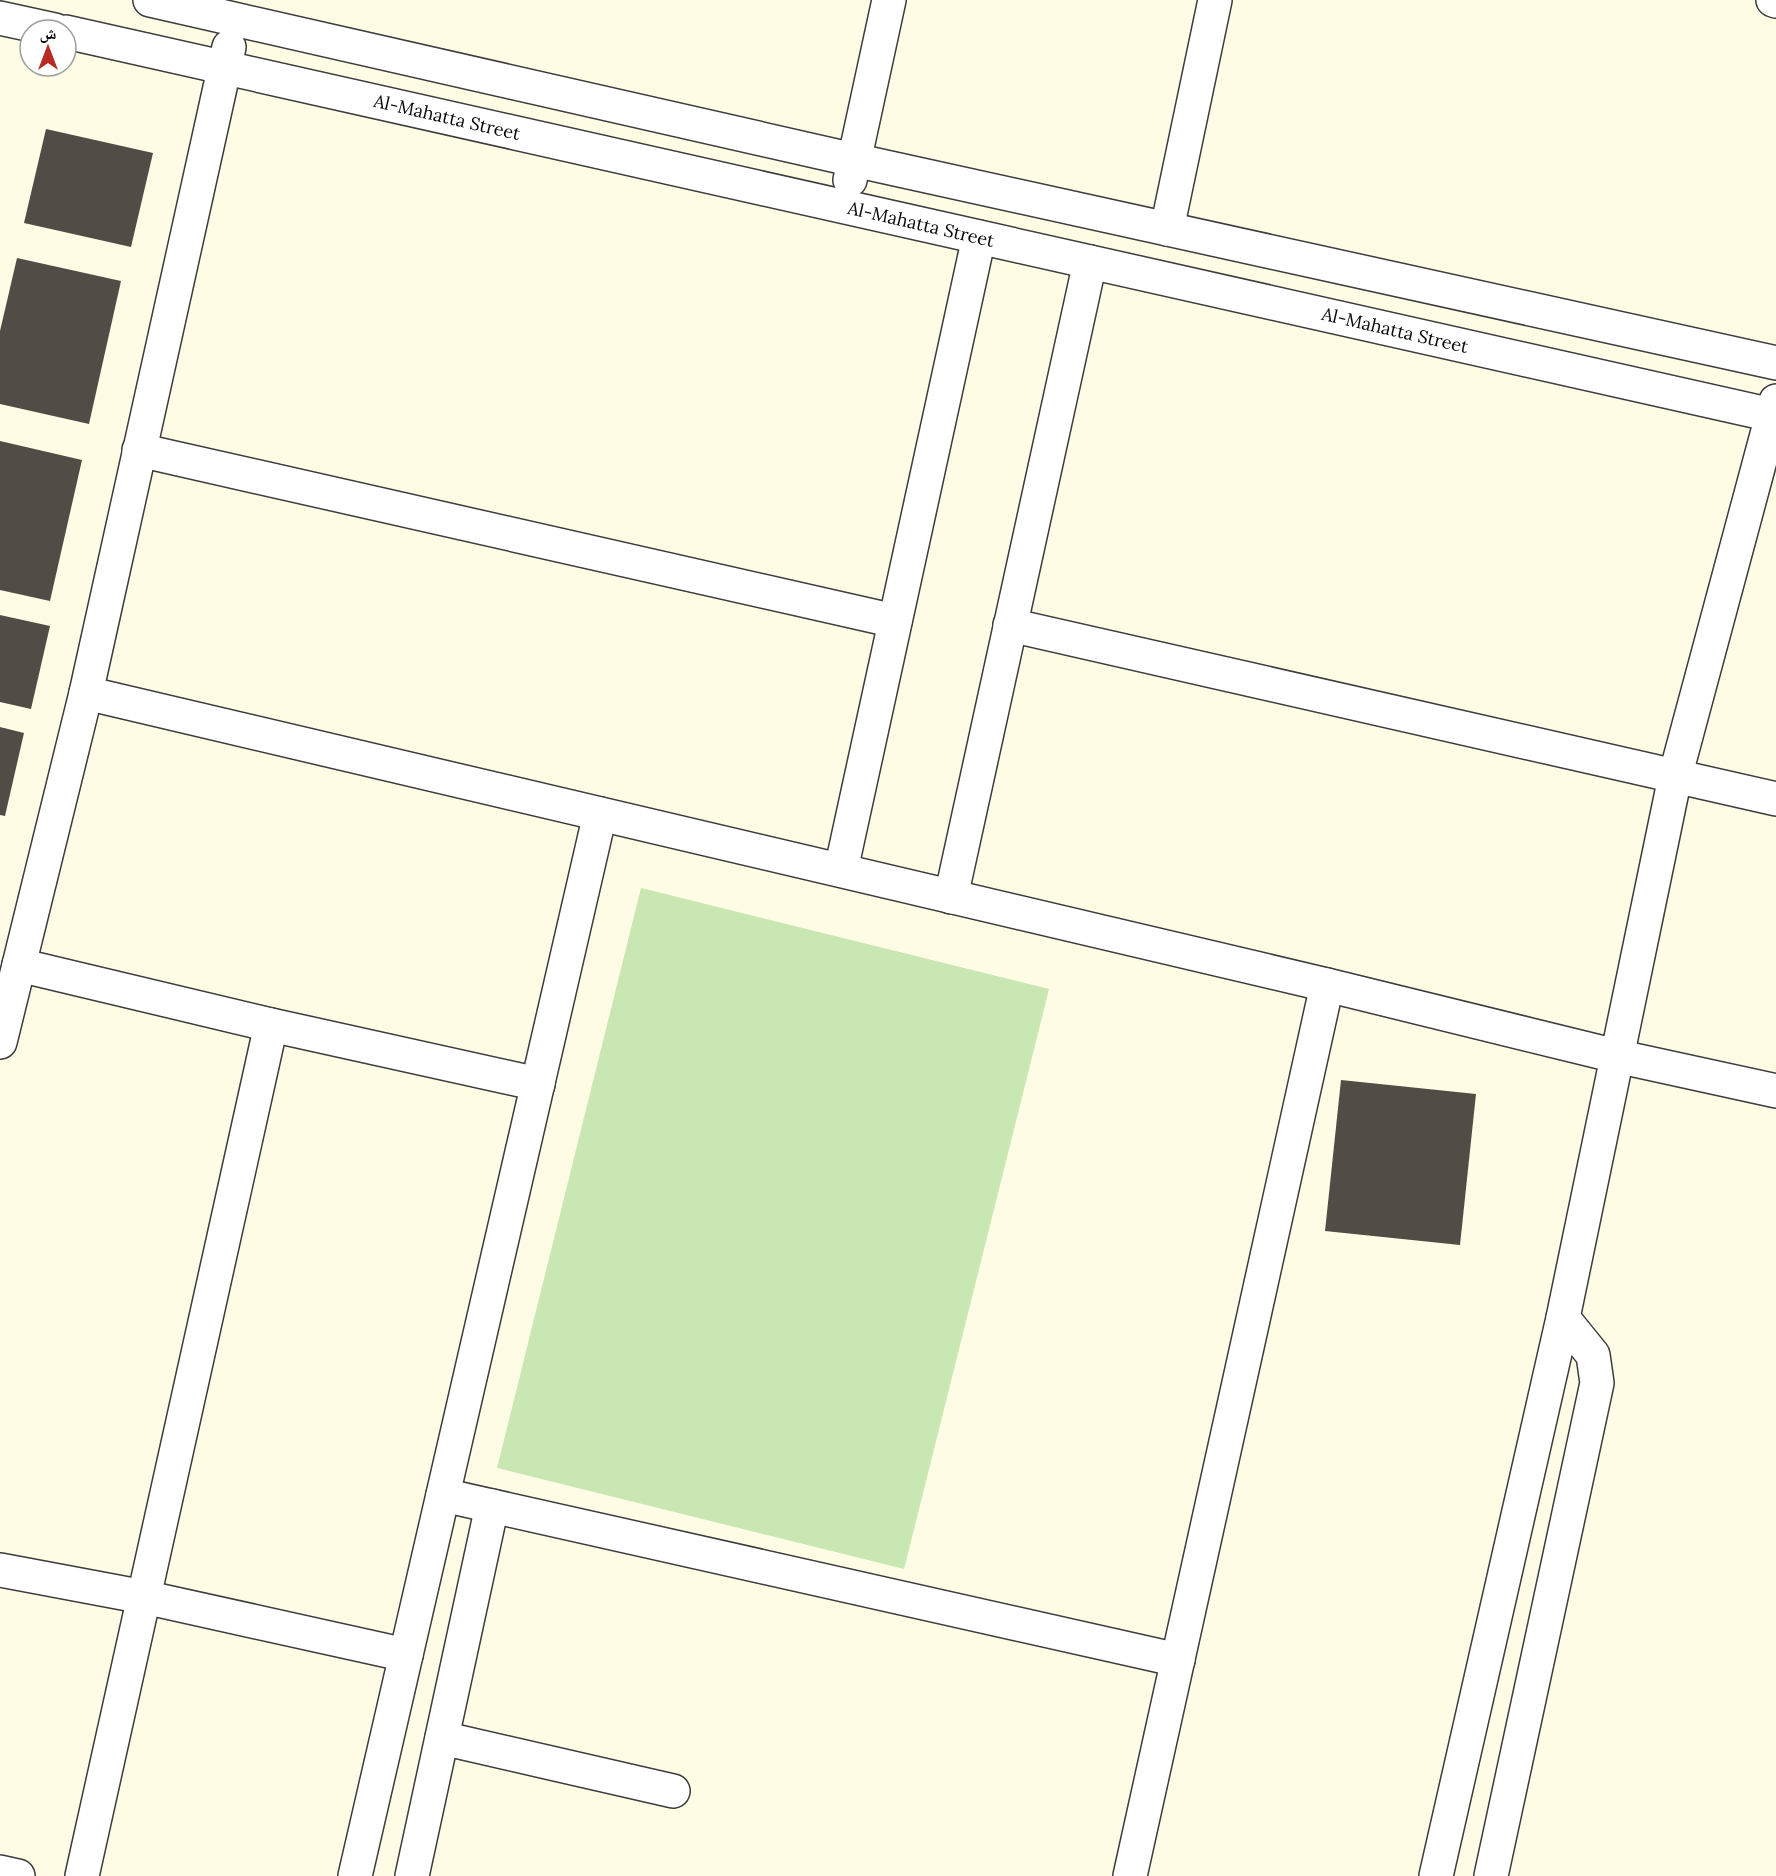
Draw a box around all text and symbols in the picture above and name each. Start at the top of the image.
north arrow [18,18,78,78]
text: ش [40,23,57,43]
street label: Al-Mahatta Street [371,89,523,145]
street label: Al-Mahatta Street [845,196,997,252]
street label: Al-Mahatta Street [1319,302,1471,358]

